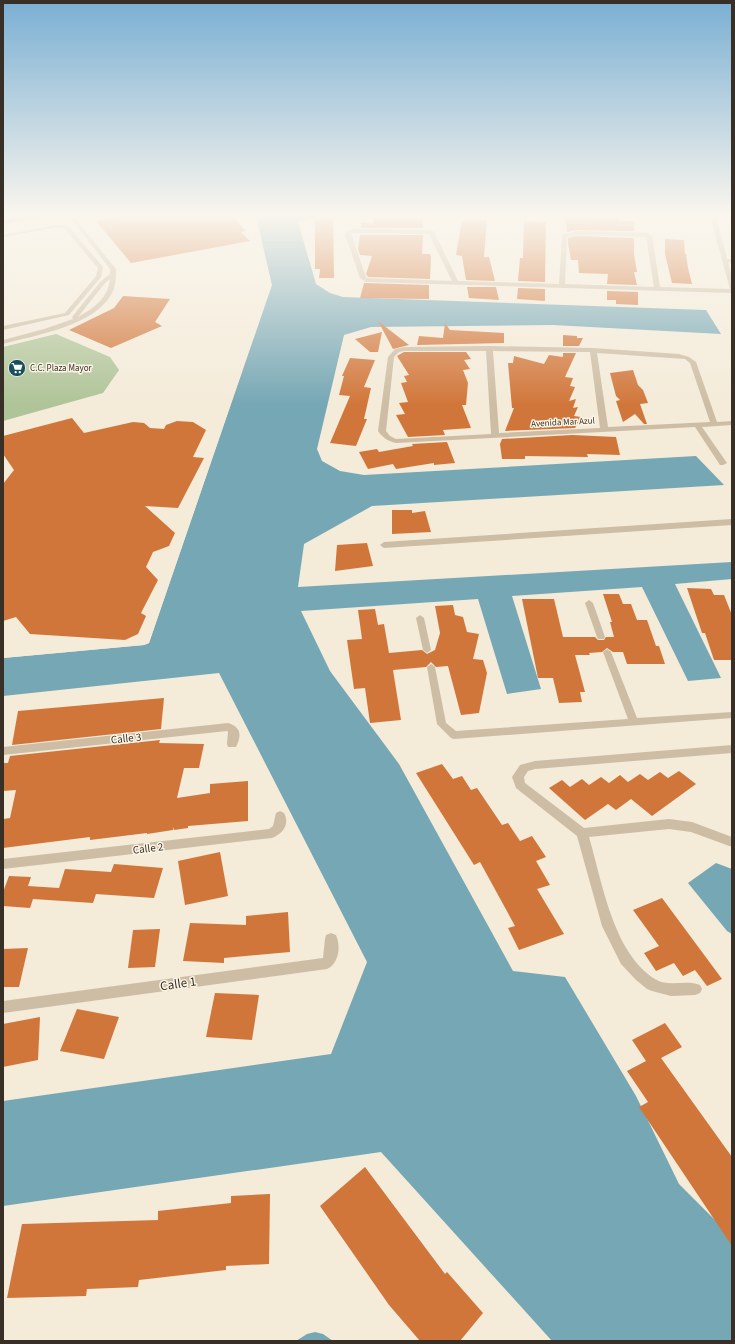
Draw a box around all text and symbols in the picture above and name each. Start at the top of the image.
supermarket icon: C.C. Plaza Mayor [7,358,27,378]
place label: C.C. Plaza Mayor [30,362,93,375]
street label: Avenida Mar Azul [531,414,595,431]
street label: Calle 3 [110,729,142,748]
street label: Calle 2 [132,839,164,858]
street label: Calle 1 [159,973,197,995]

